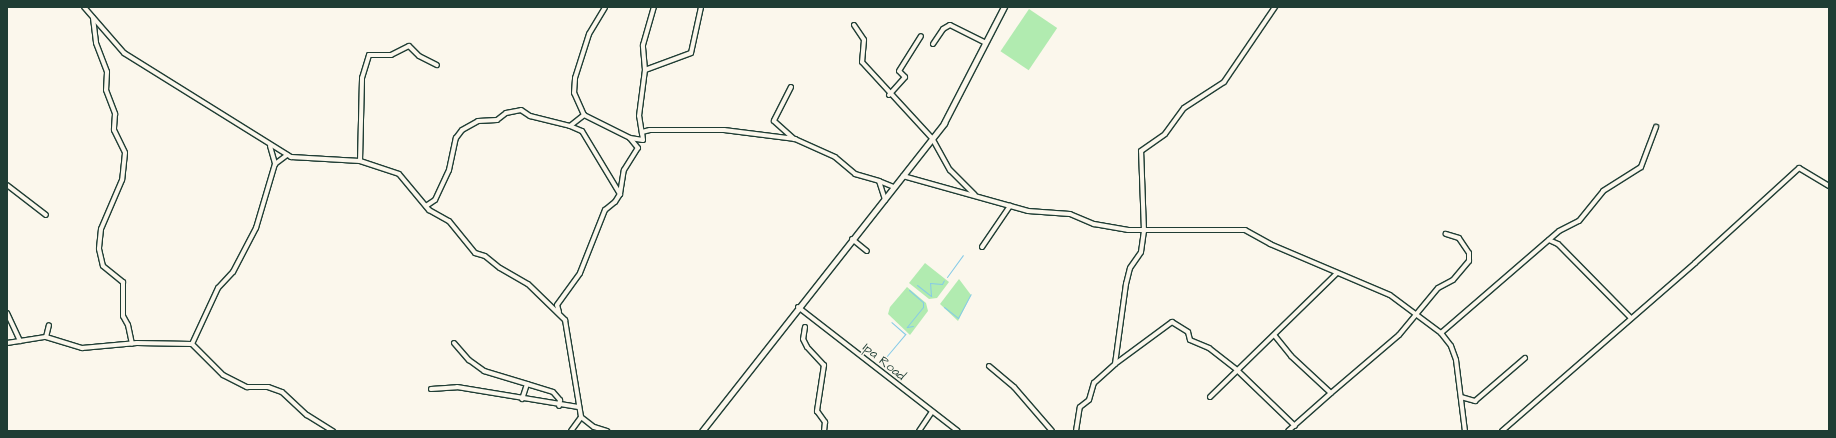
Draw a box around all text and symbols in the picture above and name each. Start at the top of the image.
street label: Ipa Road [859,340,909,384]

